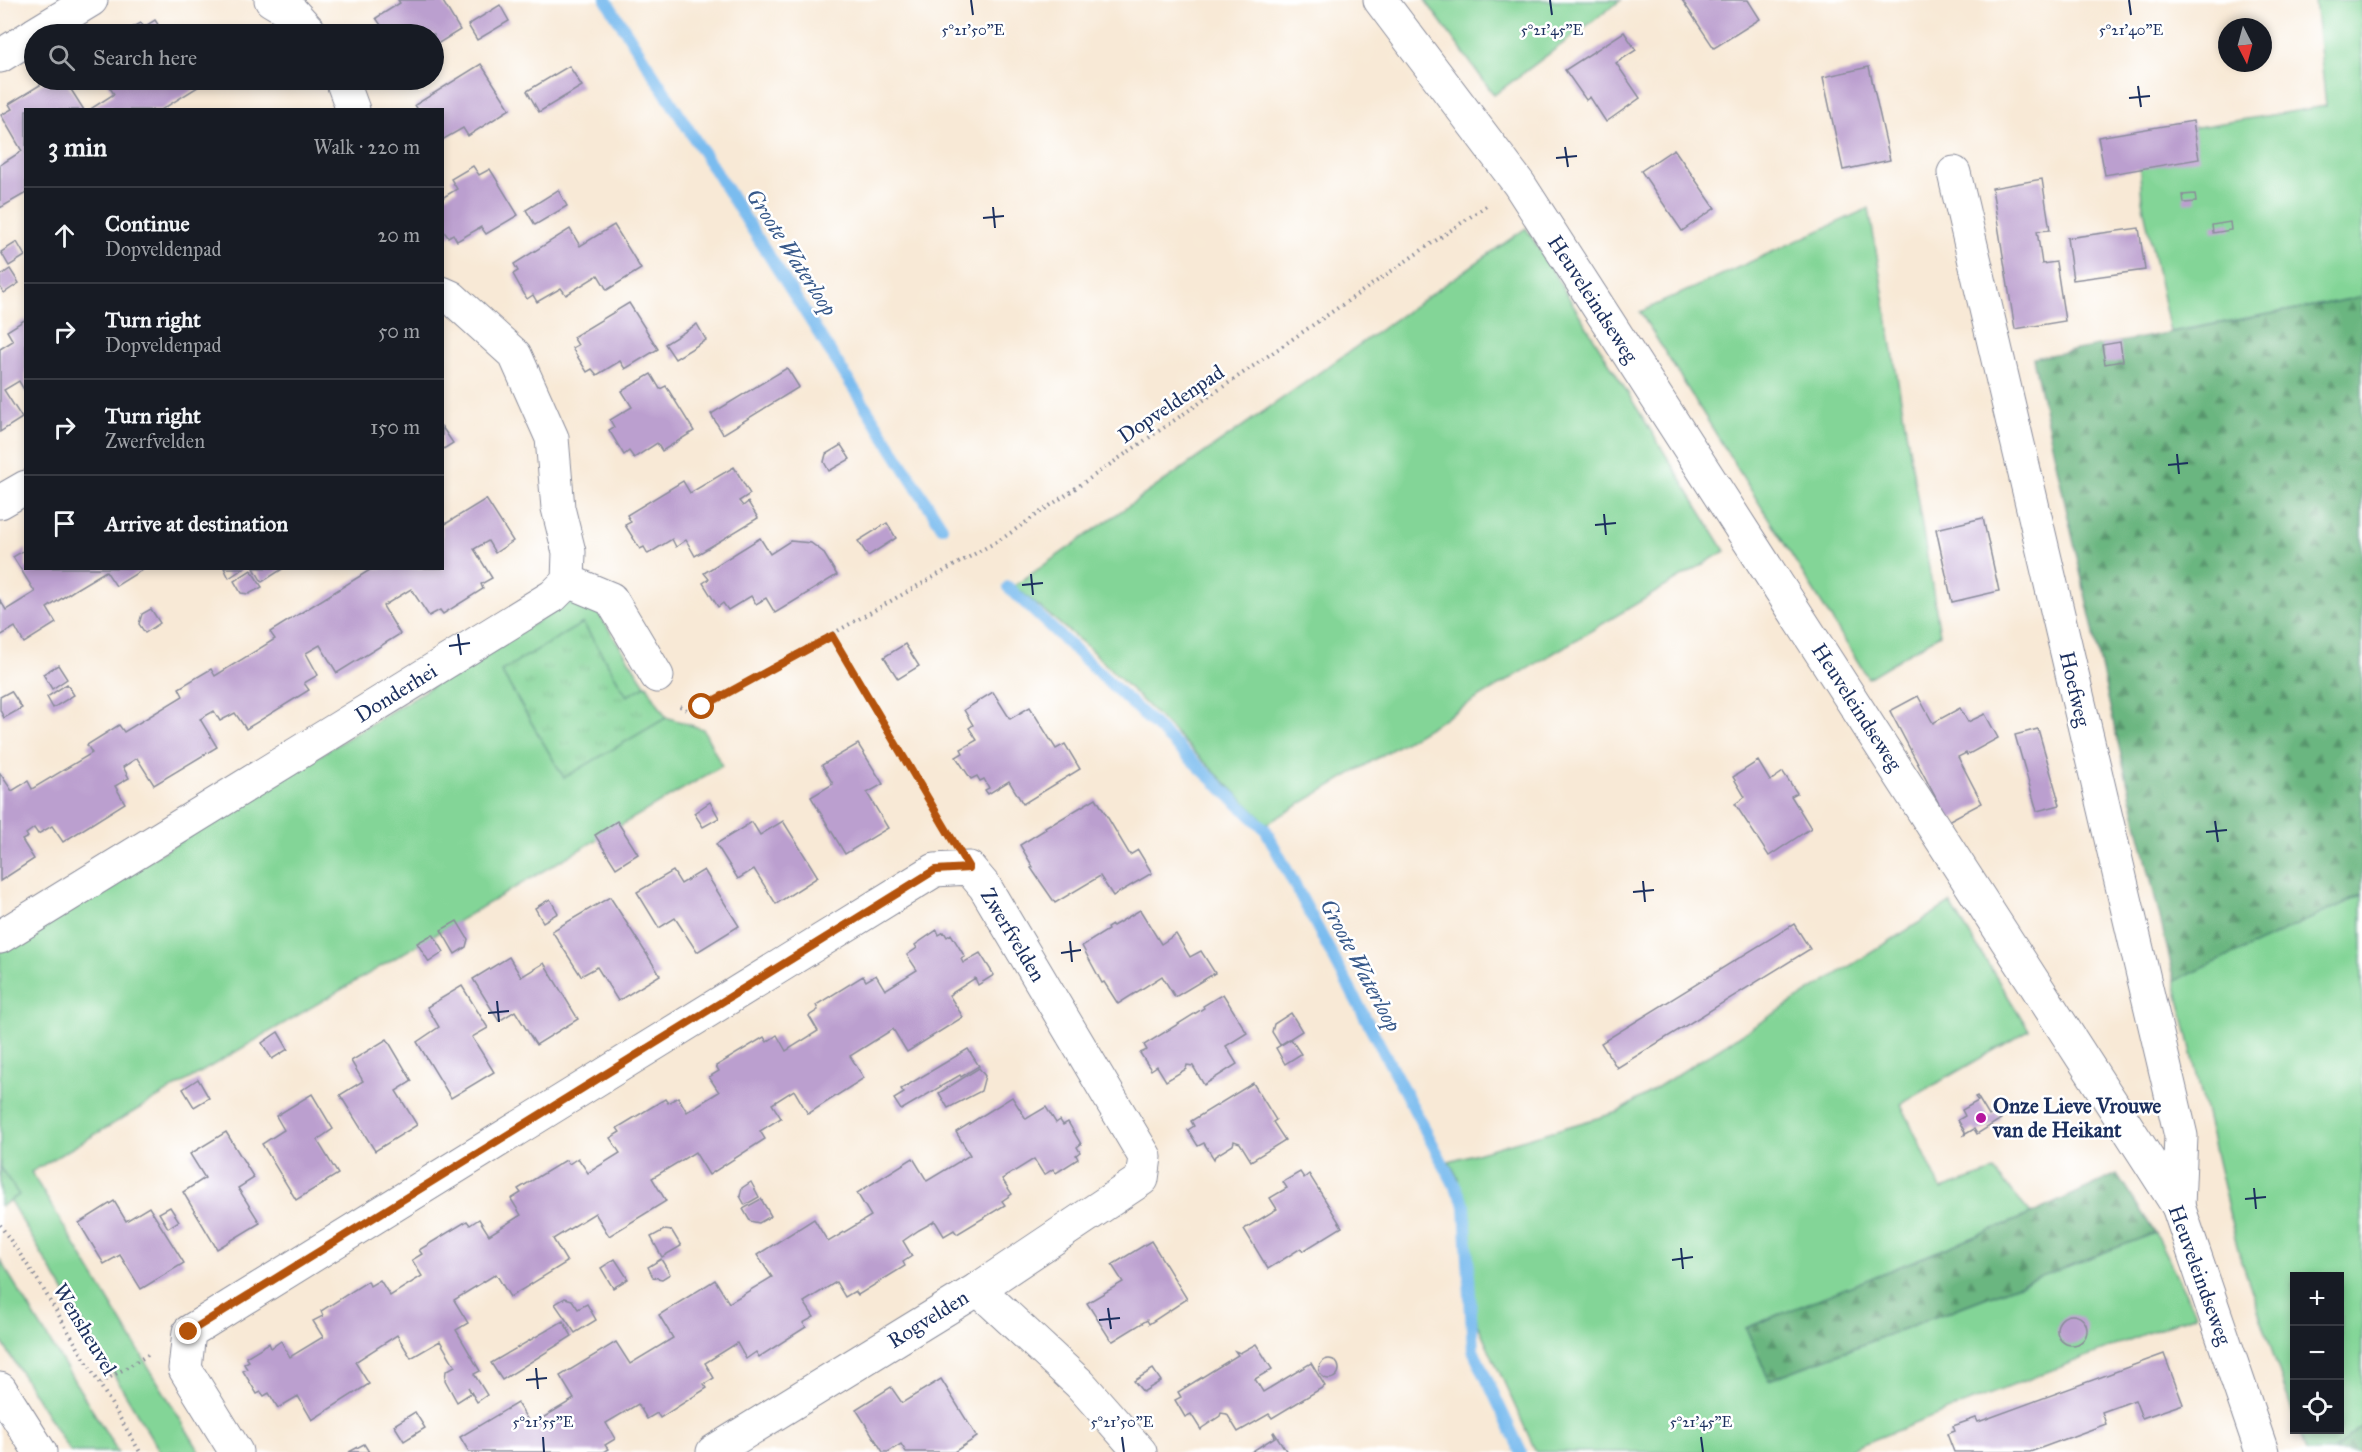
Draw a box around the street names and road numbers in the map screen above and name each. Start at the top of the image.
street label: Heuveleindseweg [1542,230,1644,368]
street label: Dopveldenpad [1113,359,1229,449]
street label: Heuveleindseweg [1806,638,1908,776]
street label: Hoefweg [2054,649,2096,729]
street label: Donderhei [350,658,442,728]
street label: Zwerfvelden [975,883,1051,987]
street label: Heuveleindseweg [2163,1202,2237,1349]
street label: Wensheuvel [47,1278,123,1380]
street label: Rogvelden [883,1284,973,1354]

